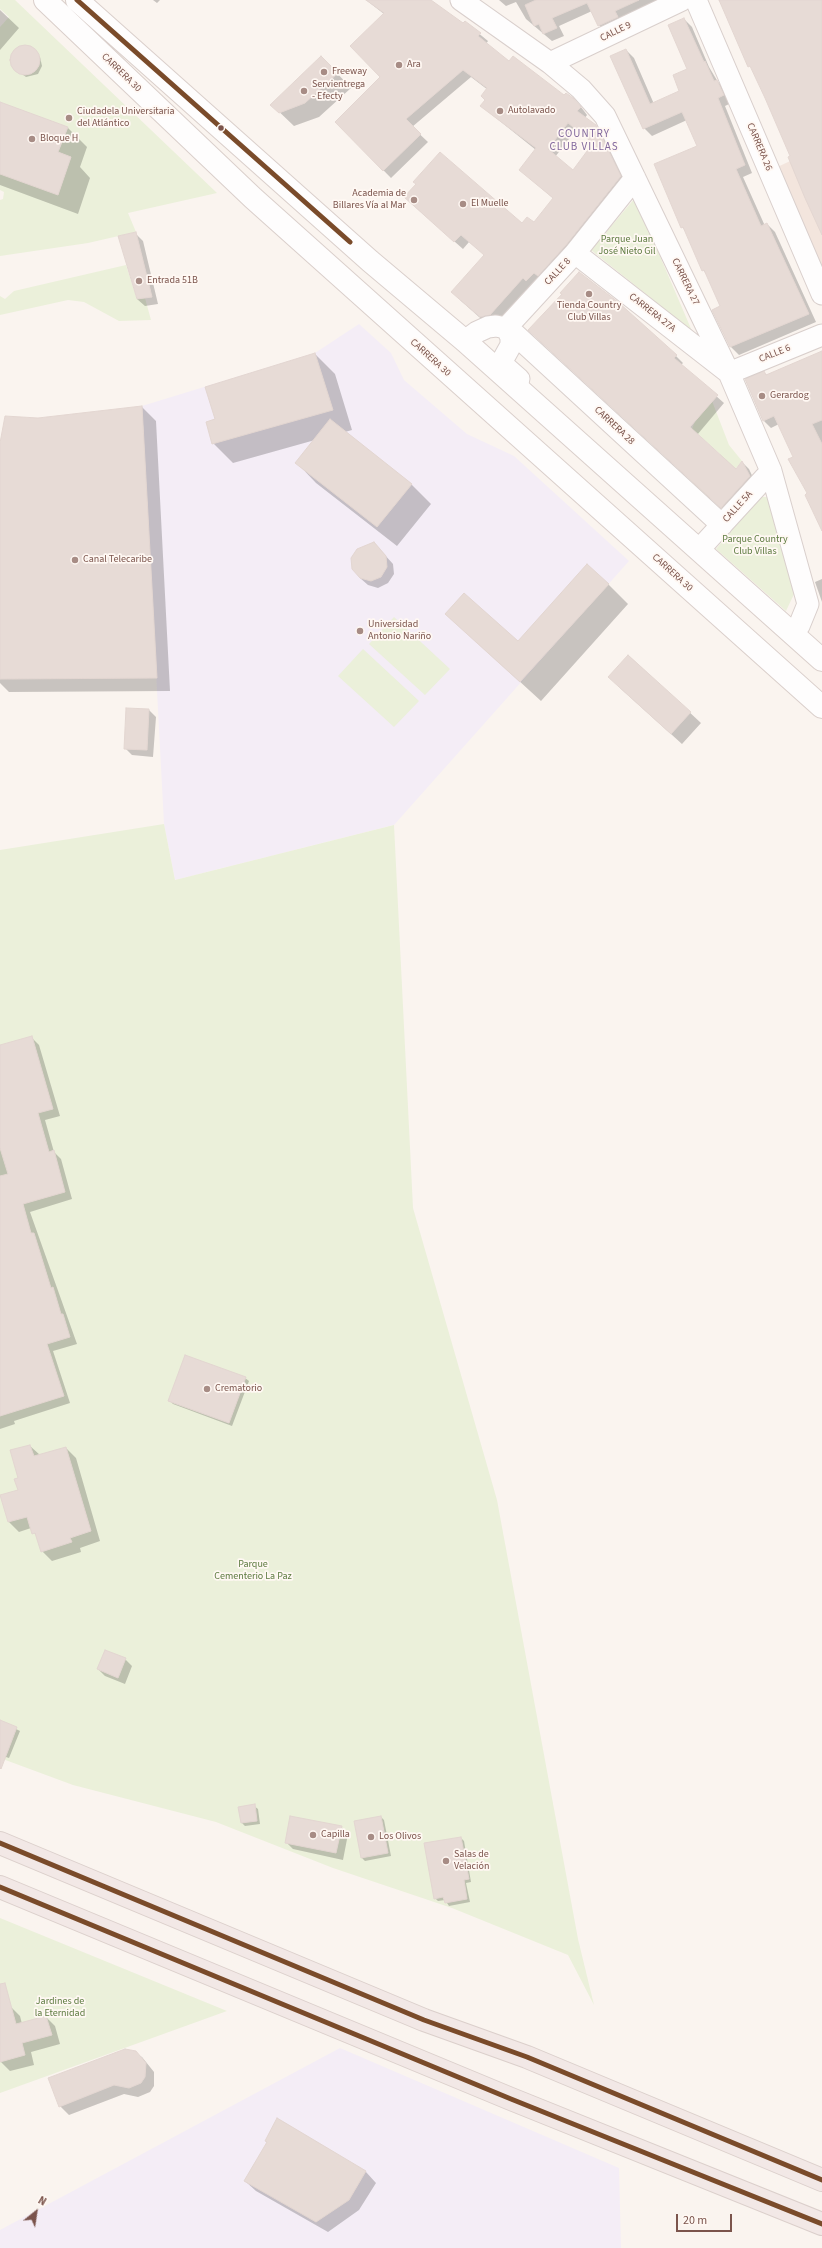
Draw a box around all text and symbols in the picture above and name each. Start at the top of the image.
street label: CALLE 9 [598,19,634,45]
street label: CARRERA 30 [99,51,143,95]
place label: Ara [407,59,421,71]
marker: Ara [394,60,404,70]
place label: Freeway [332,66,367,78]
marker: Freeway [319,67,329,77]
place label: Servientrega - Efecty [312,79,365,102]
marker: Servientrega - Efecty [299,86,309,96]
place label: Autolavado [508,105,556,117]
place label: Ciudadela Universitaria del Atlántico [77,106,175,130]
marker: Autolavado [495,106,505,116]
marker: Ciudadela Universitaria del Atlántico [64,113,74,123]
street label: CARRERA 26 [744,121,774,173]
unlabelled marker [216,123,226,133]
district label: COUNTRY CLUB VILLAS [549,128,619,154]
place label: Bloque H [40,133,78,145]
marker: Bloque H [27,134,37,144]
place label: Academia de Billares Vía al Mar [333,188,406,212]
marker: Academia de Billares Vía al Mar [409,195,419,205]
place label: El Muelle [471,198,509,210]
marker: El Muelle [458,199,468,209]
park label: Parque Juan José Nieto Gil [599,234,655,258]
street label: CALLE 8 [542,256,574,288]
street label: CARRERA 27 [668,257,702,307]
place label: Entrada 51B [147,275,198,287]
marker: Entrada 51B [134,276,144,286]
marker: Tienda Country Club Villas [584,289,594,299]
street label: CARRERA 27A [626,291,678,335]
place label: Tienda Country Club Villas [557,300,621,324]
street label: CARRERA 30 [407,337,453,379]
street label: CALLE 6 [757,342,793,366]
place label: Gerardog [770,390,809,402]
marker: Gerardog [757,391,767,401]
street label: CARRERA 28 [591,404,637,448]
street label: CALLE 5A [721,489,755,525]
park label: Parque Country Club Villas [722,534,788,558]
street label: CARRERA 30 [649,552,695,594]
place label: Canal Telecaribe [83,554,152,566]
marker: Canal Telecaribe [70,555,80,565]
place label: Universidad Antonio Nariño [368,619,431,642]
marker: Universidad Antonio Nariño [355,626,365,636]
place label: Crematorio [215,1383,262,1395]
marker: Crematorio [202,1384,212,1394]
park label: Parque Cementerio La Paz [214,1559,292,1582]
place label: Capilla [321,1829,350,1841]
marker: Capilla [308,1830,318,1840]
place label: Los Olivos [379,1831,421,1843]
marker: Los Olivos [366,1832,376,1842]
place label: Salas de Velación [454,1849,489,1872]
marker: Salas de Velación [441,1856,451,1866]
park label: Jardines de la Eternidad [35,1996,85,2020]
north arrow [16,2192,56,2232]
text: N [35,2193,49,2209]
scale bar [678,2206,734,2232]
text: 20 m [683,2212,707,2229]

